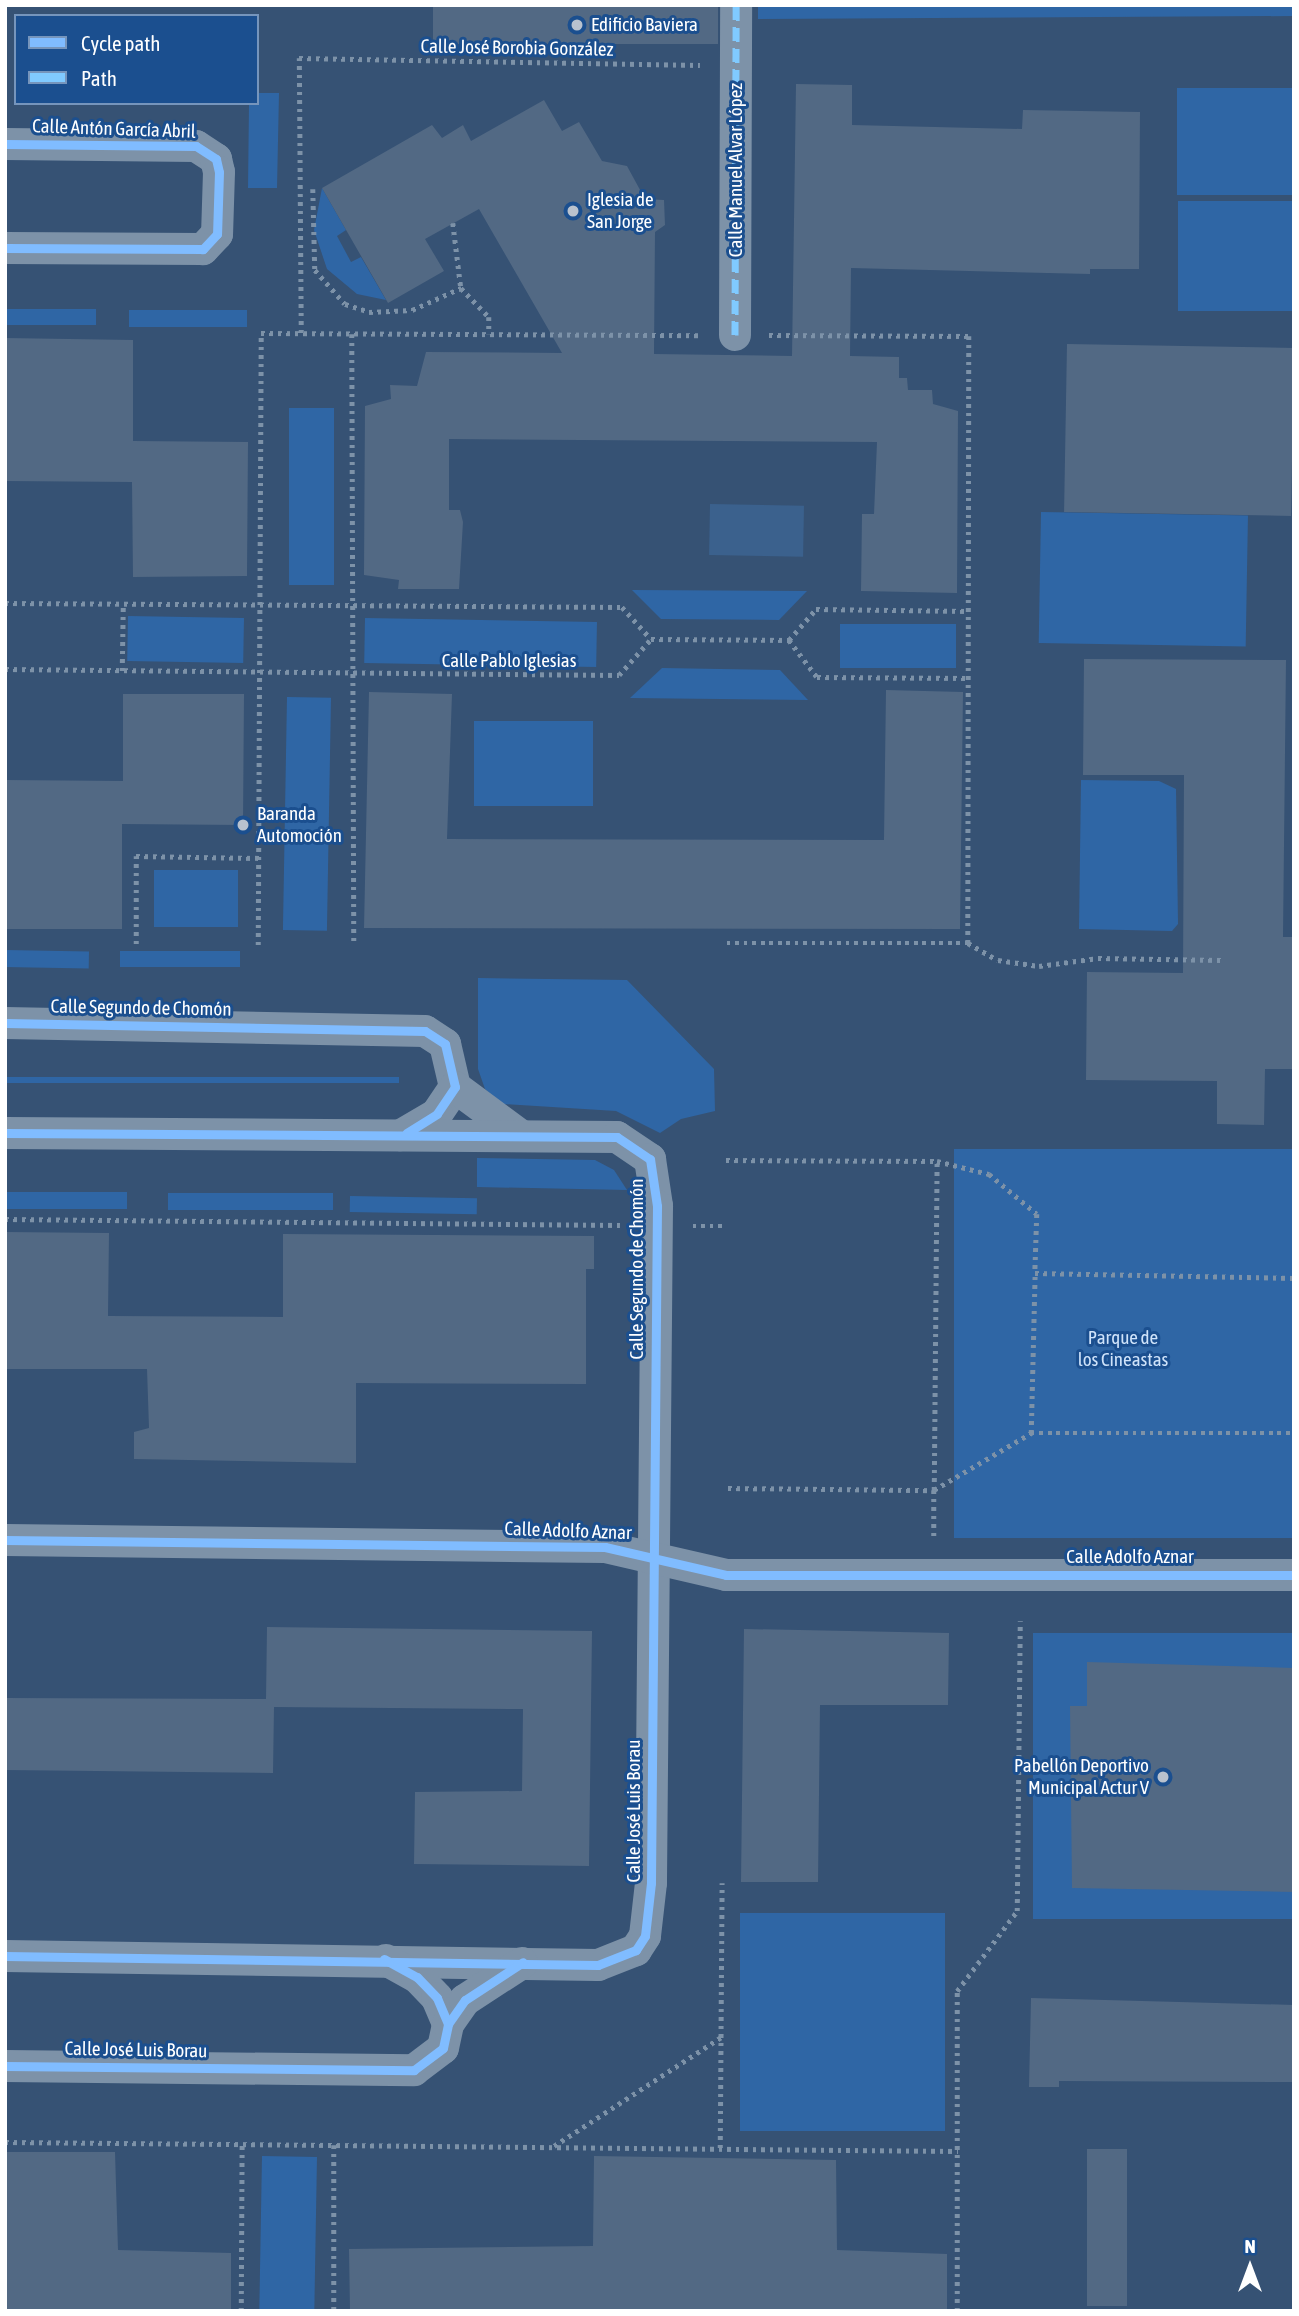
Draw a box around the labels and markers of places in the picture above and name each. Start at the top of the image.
place label: Edificio Baviera [591,14,698,36]
marker: Edificio Baviera [569,17,585,33]
place label: Iglesia de San Jorge [587,189,654,233]
marker: Iglesia de San Jorge [565,203,581,219]
place label: Baranda Automoción [257,803,342,847]
marker: Baranda Automoción [235,817,251,833]
place label: Pabellón Deportivo Municipal Actur V [1014,1755,1149,1799]
marker: Pabellón Deportivo Municipal Actur V [1155,1769,1171,1785]

